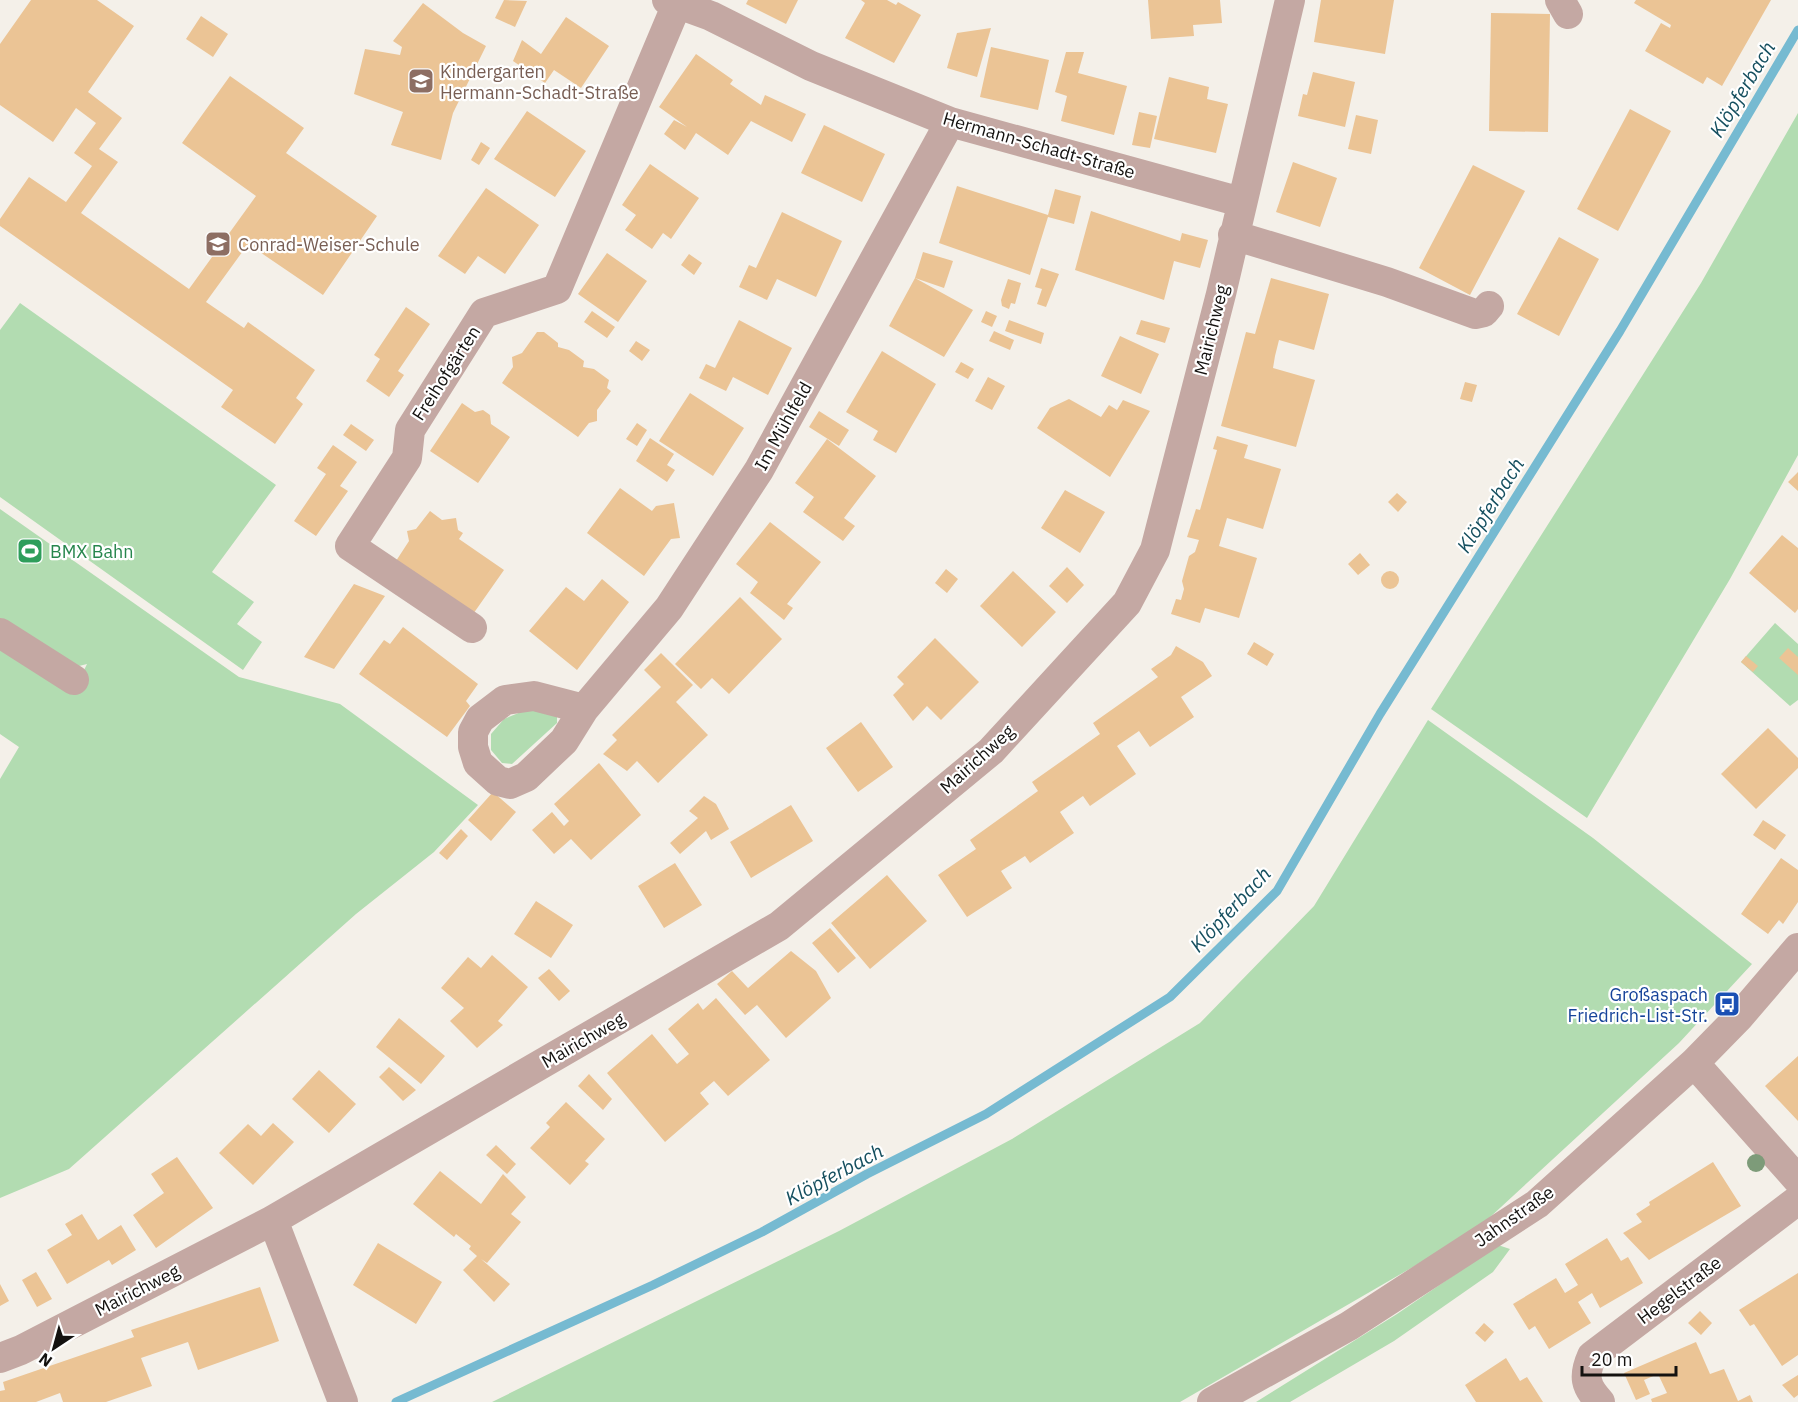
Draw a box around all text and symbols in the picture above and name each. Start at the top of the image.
water label: Klöpferbach [1703,36,1781,142]
place label: Kindergarten Hermann-Schadt-Straße [440,60,639,104]
school or university icon: Kindergarten Hermann-Schadt-Straße [406,66,436,96]
street label: Hermann-Schadt-Straße [940,107,1138,183]
school or university icon: Conrad-Weiser-Schule [203,229,233,259]
place label: Conrad-Weiser-Schule [238,233,420,256]
street label: Mairichweg [1189,282,1233,377]
street label: Freihofgärten [407,321,485,425]
street label: Im Mühlfeld [749,378,817,474]
water label: Klöpferbach [1450,452,1530,558]
sports icon: BMX Bahn [15,536,45,566]
place label: BMX Bahn [50,540,133,563]
street label: Mairichweg [935,719,1019,798]
water label: Klöpferbach [1183,860,1277,958]
place label: Großaspach Friedrich-List-Str. [1568,983,1708,1027]
bus stop icon: Großaspach Friedrich-List-Str. [1712,989,1742,1019]
street label: Mairichweg [537,1007,629,1073]
water label: Klöpferbach [780,1137,888,1211]
street label: Jahnstraße [1470,1180,1558,1252]
street label: Hegelstraße [1632,1251,1726,1329]
street label: Mairichweg [91,1259,184,1321]
north arrow [24,1318,84,1378]
scale bar [1582,1339,1676,1377]
text: 20 m [1591,1348,1633,1371]
text: N [35,1349,56,1372]

